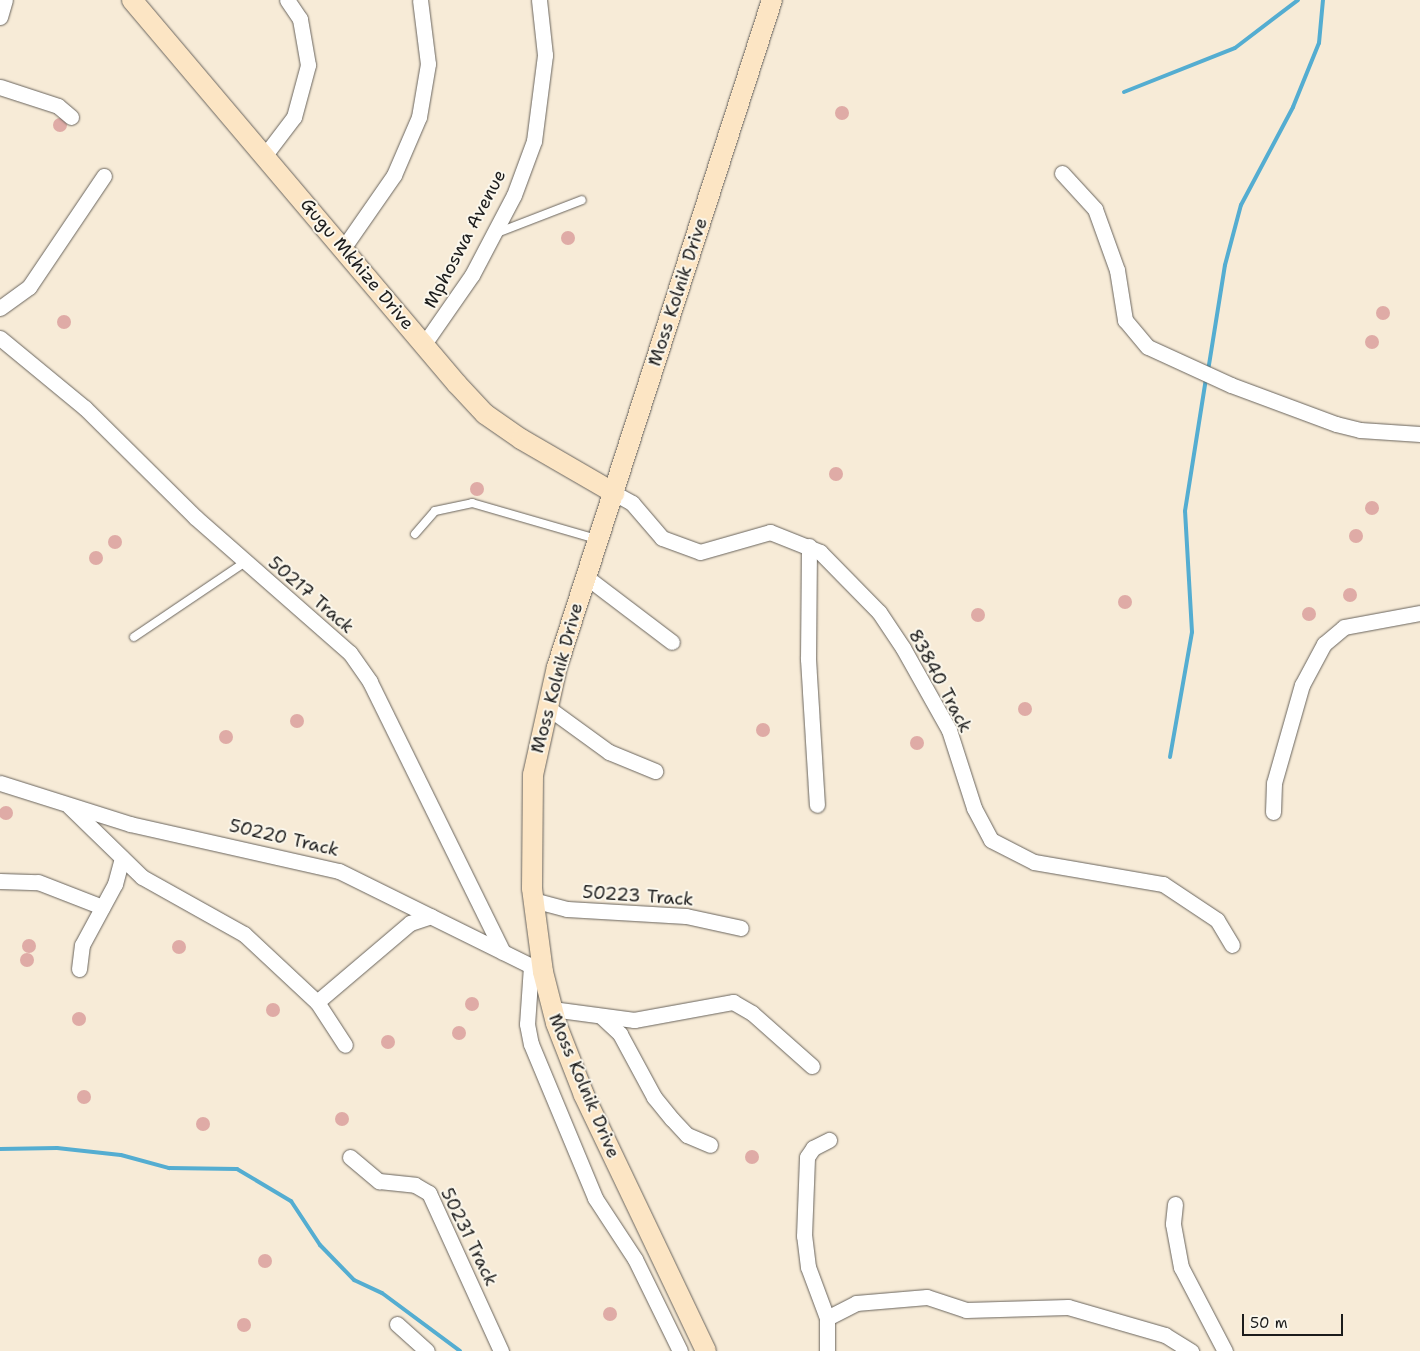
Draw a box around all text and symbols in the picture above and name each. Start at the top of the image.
street label: Mphoswa Avenue [419,166,511,312]
street label: Gugu Mkhize Drive [296,194,418,334]
street label: Moss Kolnik Drive [644,215,712,369]
street label: 50217 Track [264,552,358,638]
street label: Moss Kolnik Drive [527,600,587,756]
street label: 83840 Track [904,626,976,736]
street label: 50220 Track [227,815,341,861]
street label: 50223 Track [582,881,694,911]
street label: Moss Kolnik Drive [544,1011,624,1161]
street label: 50231 Track [436,1184,502,1290]
scale bar [1245,1304,1346,1336]
text: 50 m [1250,1313,1288,1333]

